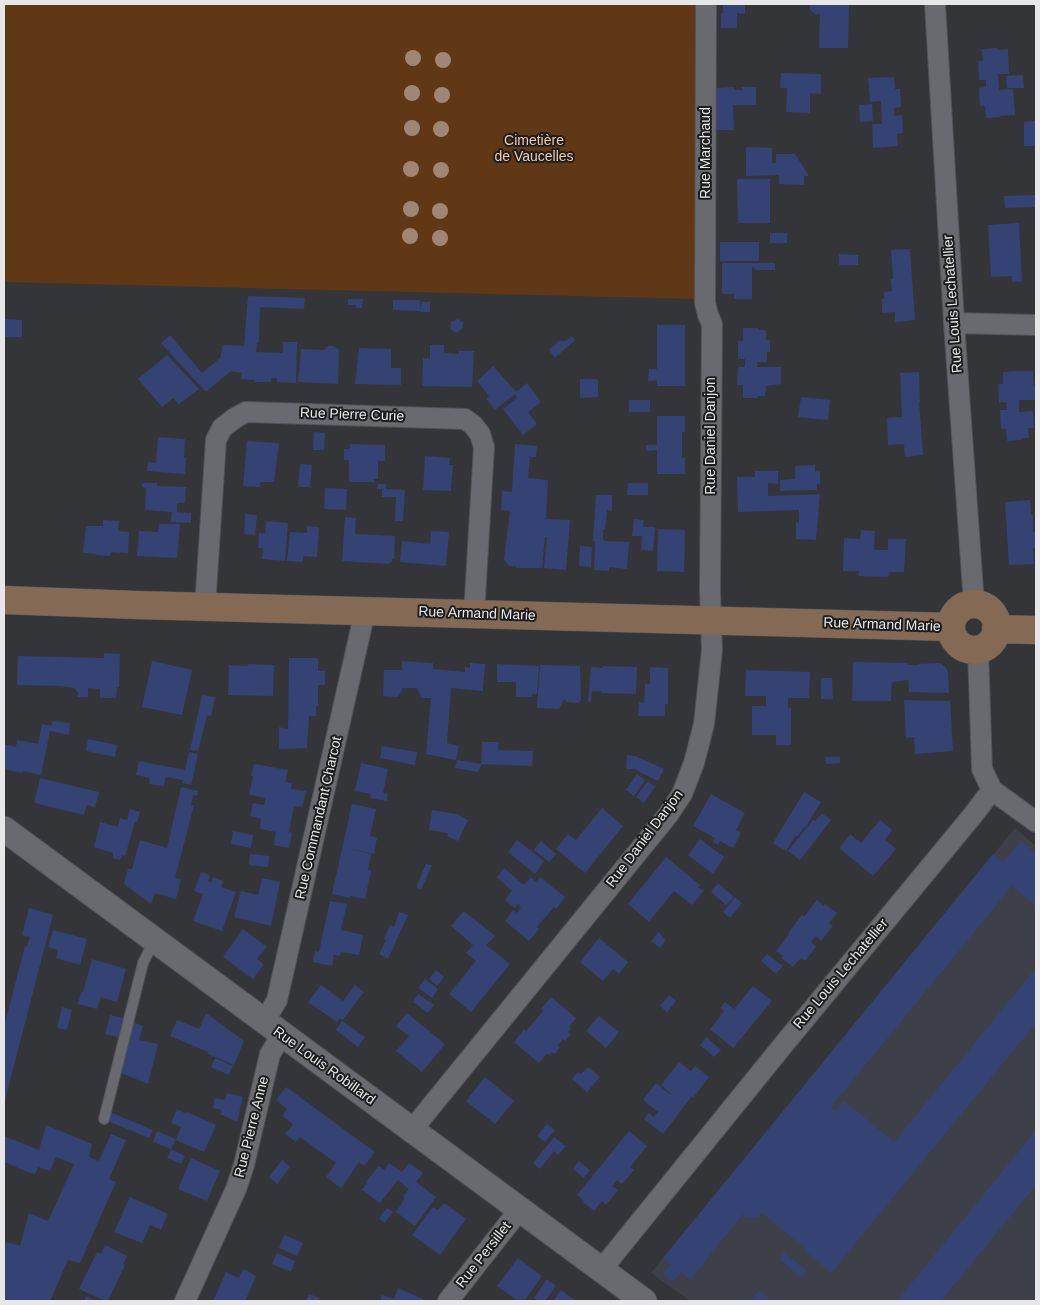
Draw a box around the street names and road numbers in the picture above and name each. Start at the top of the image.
street label: Rue Marchaud [698,107,714,199]
street label: Rue Louis Lechatellier [940,234,966,374]
street label: Rue Daniel Danjon [703,377,719,495]
street label: Rue Pierre Curie [300,405,404,425]
street label: Rue Armand Marie [418,604,536,624]
street label: Rue Armand Marie [823,615,941,635]
street label: Rue Commandant Charcot [292,735,346,901]
street label: Rue Daniel Danjon [603,787,687,891]
street label: Rue Louis Lechatellier [790,916,892,1032]
street label: Rue Louis Robillard [270,1023,378,1109]
street label: Rue Pierre Anne [231,1075,273,1179]
street label: Rue Persillet [453,1219,515,1291]

